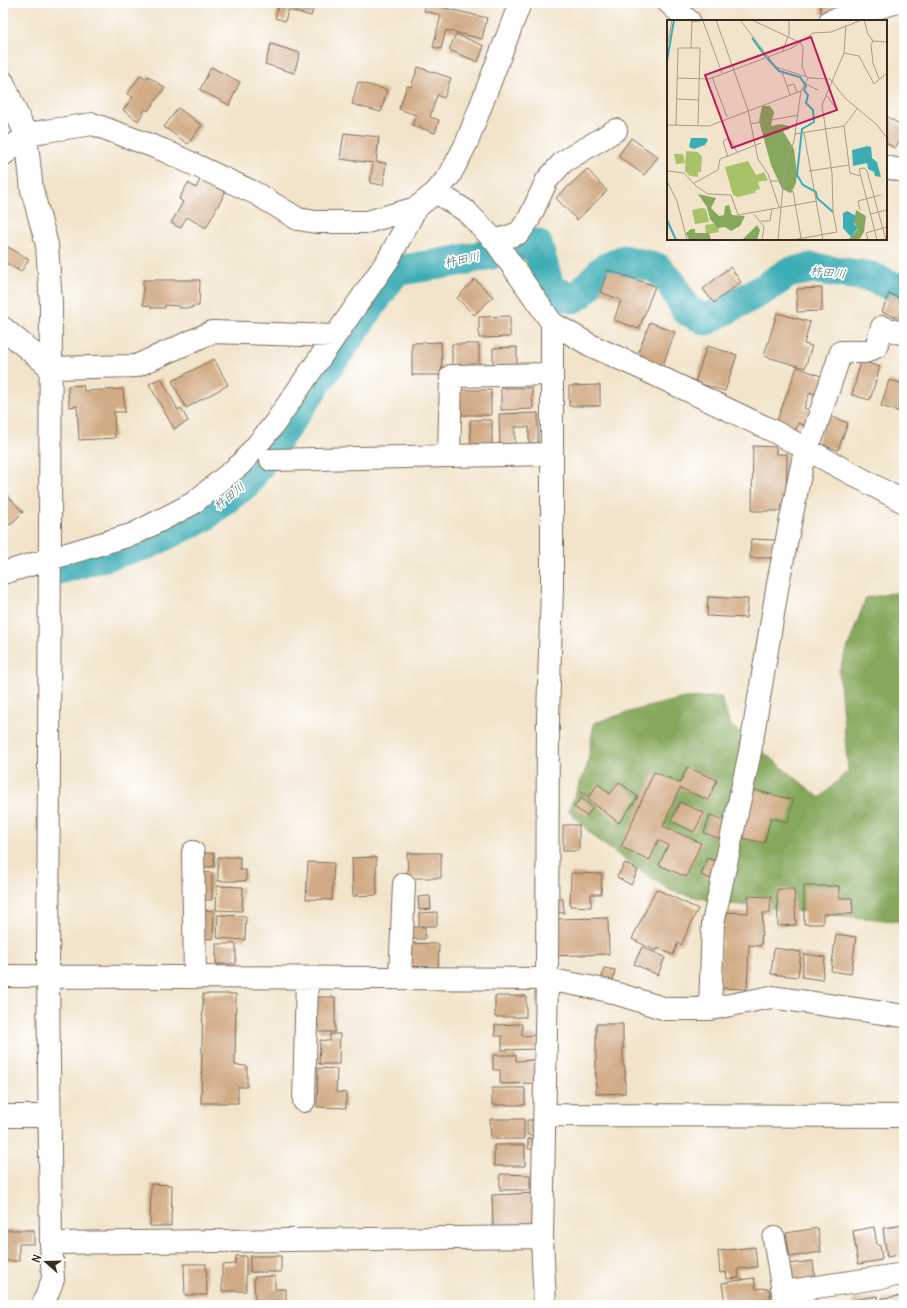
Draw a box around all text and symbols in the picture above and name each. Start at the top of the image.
inset map [667,20,887,240]
water label: 杵田川 [443,248,481,270]
water label: 杵田川 [809,263,847,281]
water label: 杵田川 [210,479,248,513]
north arrow [26,1242,66,1282]
text: N [29,1253,44,1265]

